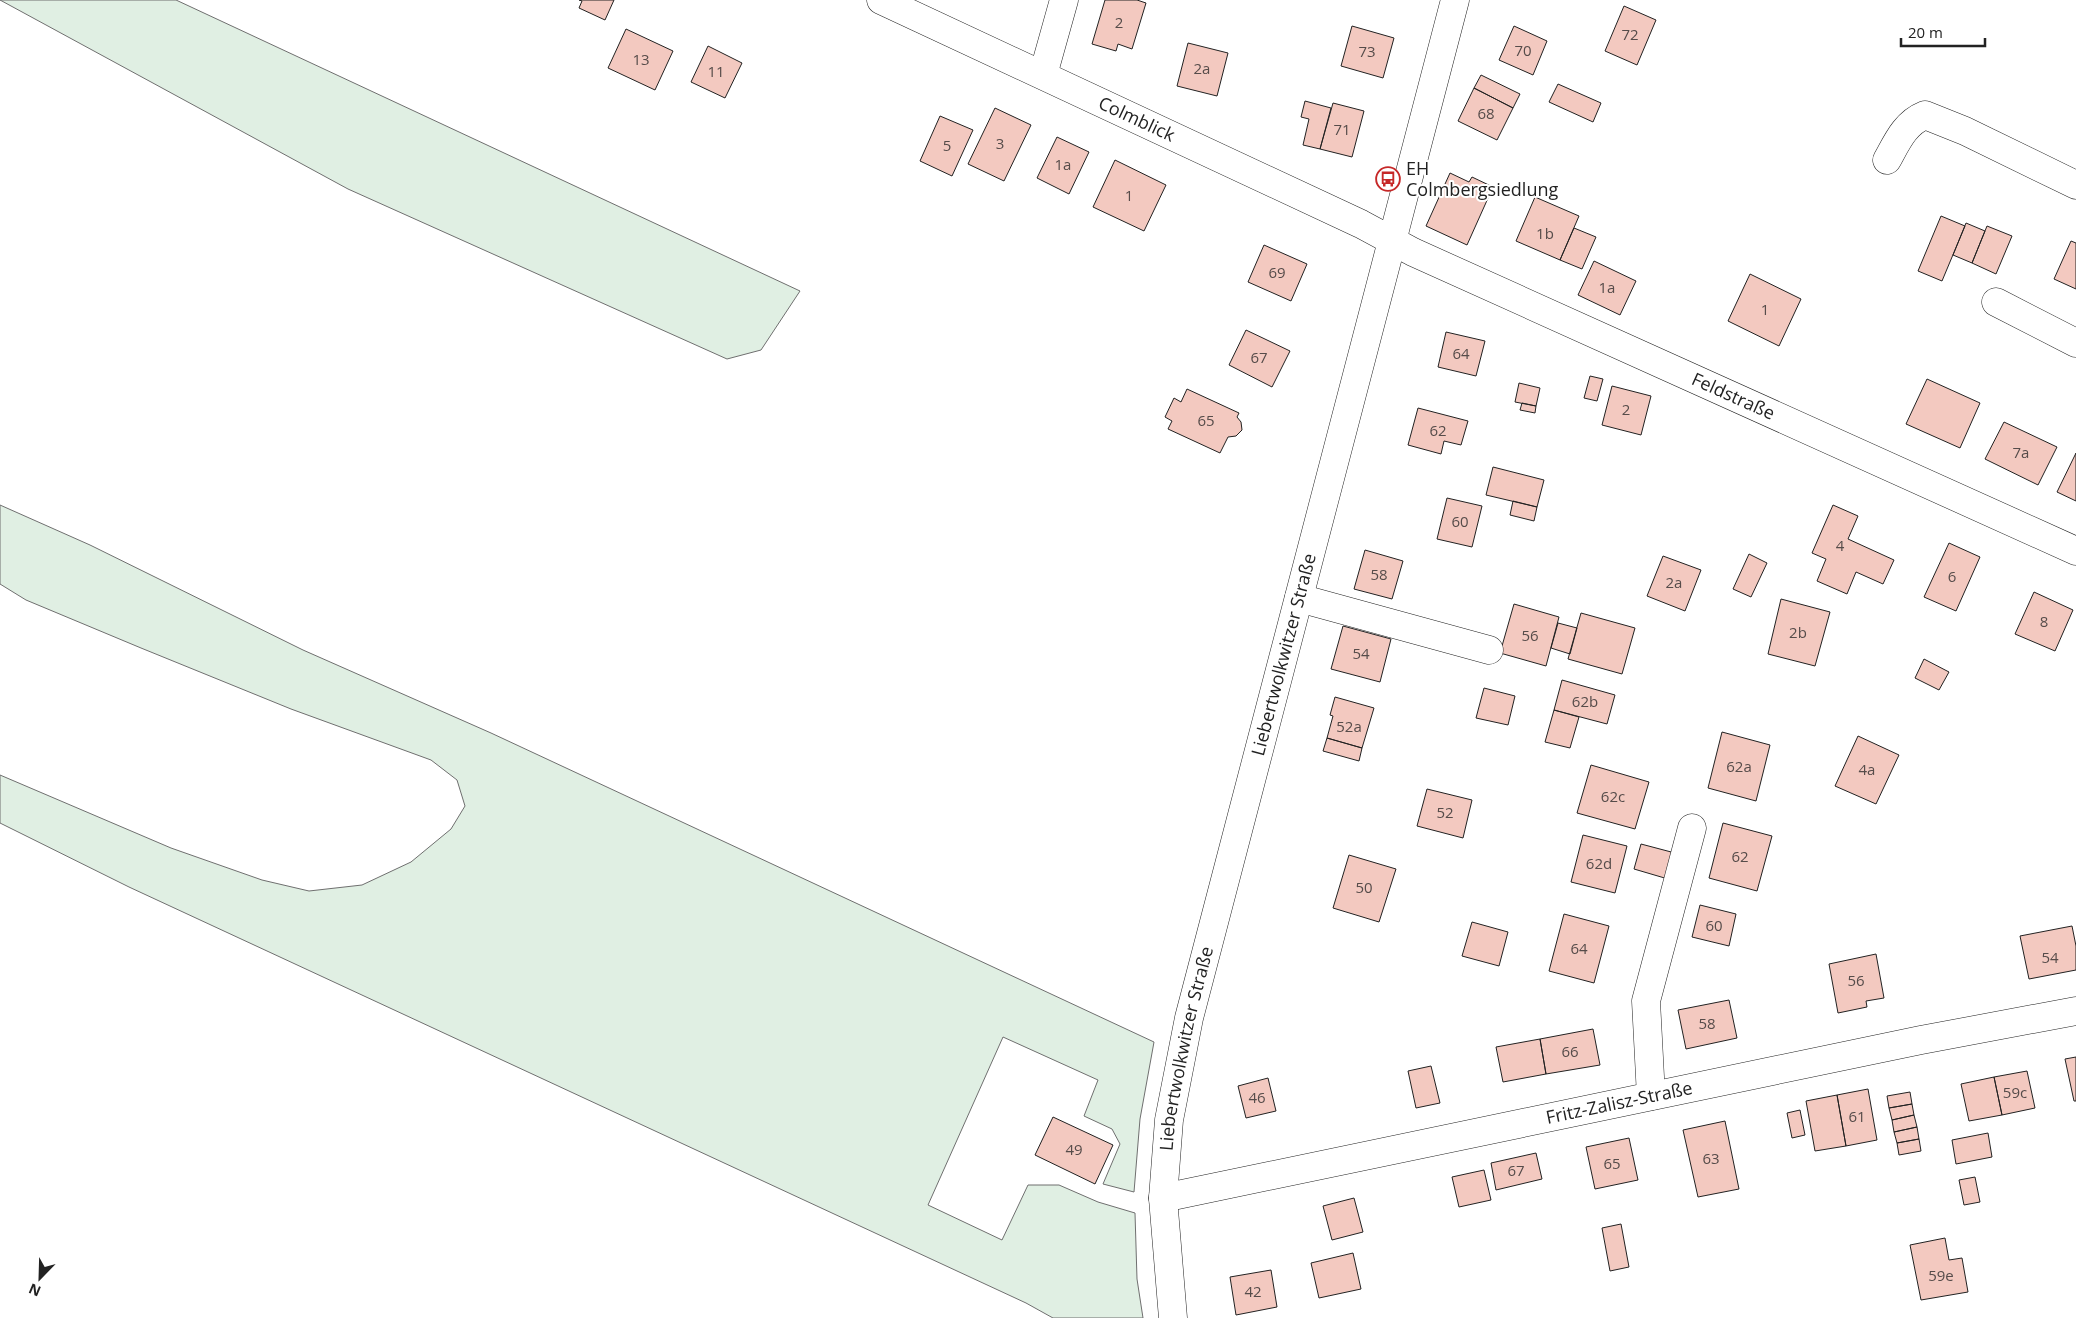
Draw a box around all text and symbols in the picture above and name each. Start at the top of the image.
house number: 2 [1115,12,1123,32]
scale bar [1901,15,1985,47]
text: 20 m [1908,22,1943,42]
house number: 72 [1621,24,1639,44]
house number: 70 [1514,40,1532,60]
house number: 73 [1358,41,1376,61]
house number: 13 [632,49,650,69]
house number: 2a [1194,58,1210,78]
house number: 11 [707,61,725,81]
street label: Colmblick [1095,90,1179,147]
house number: 68 [1477,103,1495,123]
house number: 71 [1333,119,1351,139]
house number: 3 [996,133,1004,153]
house number: 5 [943,135,951,155]
house number: 1a [1055,154,1071,174]
place label: EH Colmbergsiedlung [1406,156,1558,201]
bus stop icon: EH Colmbergsiedlung [1375,166,1401,192]
house number: 1 [1125,185,1133,205]
house number: 1b [1536,223,1554,243]
house number: 69 [1268,262,1286,282]
house number: 1a [1599,277,1615,297]
house number: 1 [1761,299,1769,319]
house number: 64 [1452,343,1470,363]
house number: 67 [1250,347,1268,367]
street label: Feldstraße [1688,366,1779,425]
house number: 2 [1622,399,1630,419]
house number: 65 [1197,410,1215,430]
house number: 62 [1429,420,1447,440]
house number: 7a [2013,442,2029,462]
house number: 60 [1451,511,1469,531]
house number: 4 [1836,535,1845,555]
street label: Liebertwolkwitzer Straße [1245,551,1321,758]
house number: 58 [1370,564,1388,584]
house number: 6 [1948,566,1956,586]
house number: 2a [1666,572,1682,592]
house number: 8 [2040,611,2048,631]
house number: 2b [1789,622,1807,642]
house number: 56 [1521,625,1539,645]
house number: 54 [1352,643,1370,663]
house number: 62b [1572,691,1598,711]
house number: 52a [1336,716,1362,736]
house number: 62a [1726,756,1752,776]
house number: 4a [1859,759,1875,779]
house number: 62c [1601,786,1625,806]
house number: 52 [1436,802,1454,822]
house number: 62 [1731,846,1749,866]
house number: 62d [1586,853,1612,873]
house number: 50 [1355,877,1373,897]
house number: 60 [1705,915,1723,935]
house number: 64 [1570,938,1588,958]
street label: Liebertwolkwitzer Straße [1154,944,1218,1152]
house number: 54 [2041,947,2059,967]
house number: 56 [1847,970,1865,990]
house number: 58 [1698,1013,1716,1033]
house number: 66 [1561,1041,1579,1061]
street label: Fritz-Zalisz-Straße [1544,1075,1694,1129]
house number: 59c [2003,1082,2027,1102]
house number: 46 [1248,1087,1266,1107]
house number: 61 [1848,1106,1866,1126]
house number: 49 [1065,1139,1083,1159]
house number: 63 [1702,1148,1720,1168]
house number: 65 [1603,1153,1621,1173]
house number: 67 [1507,1160,1525,1180]
north arrow [15,1253,65,1303]
house number: 59e [1928,1265,1954,1285]
text: N [26,1279,44,1301]
house number: 42 [1244,1281,1262,1301]

